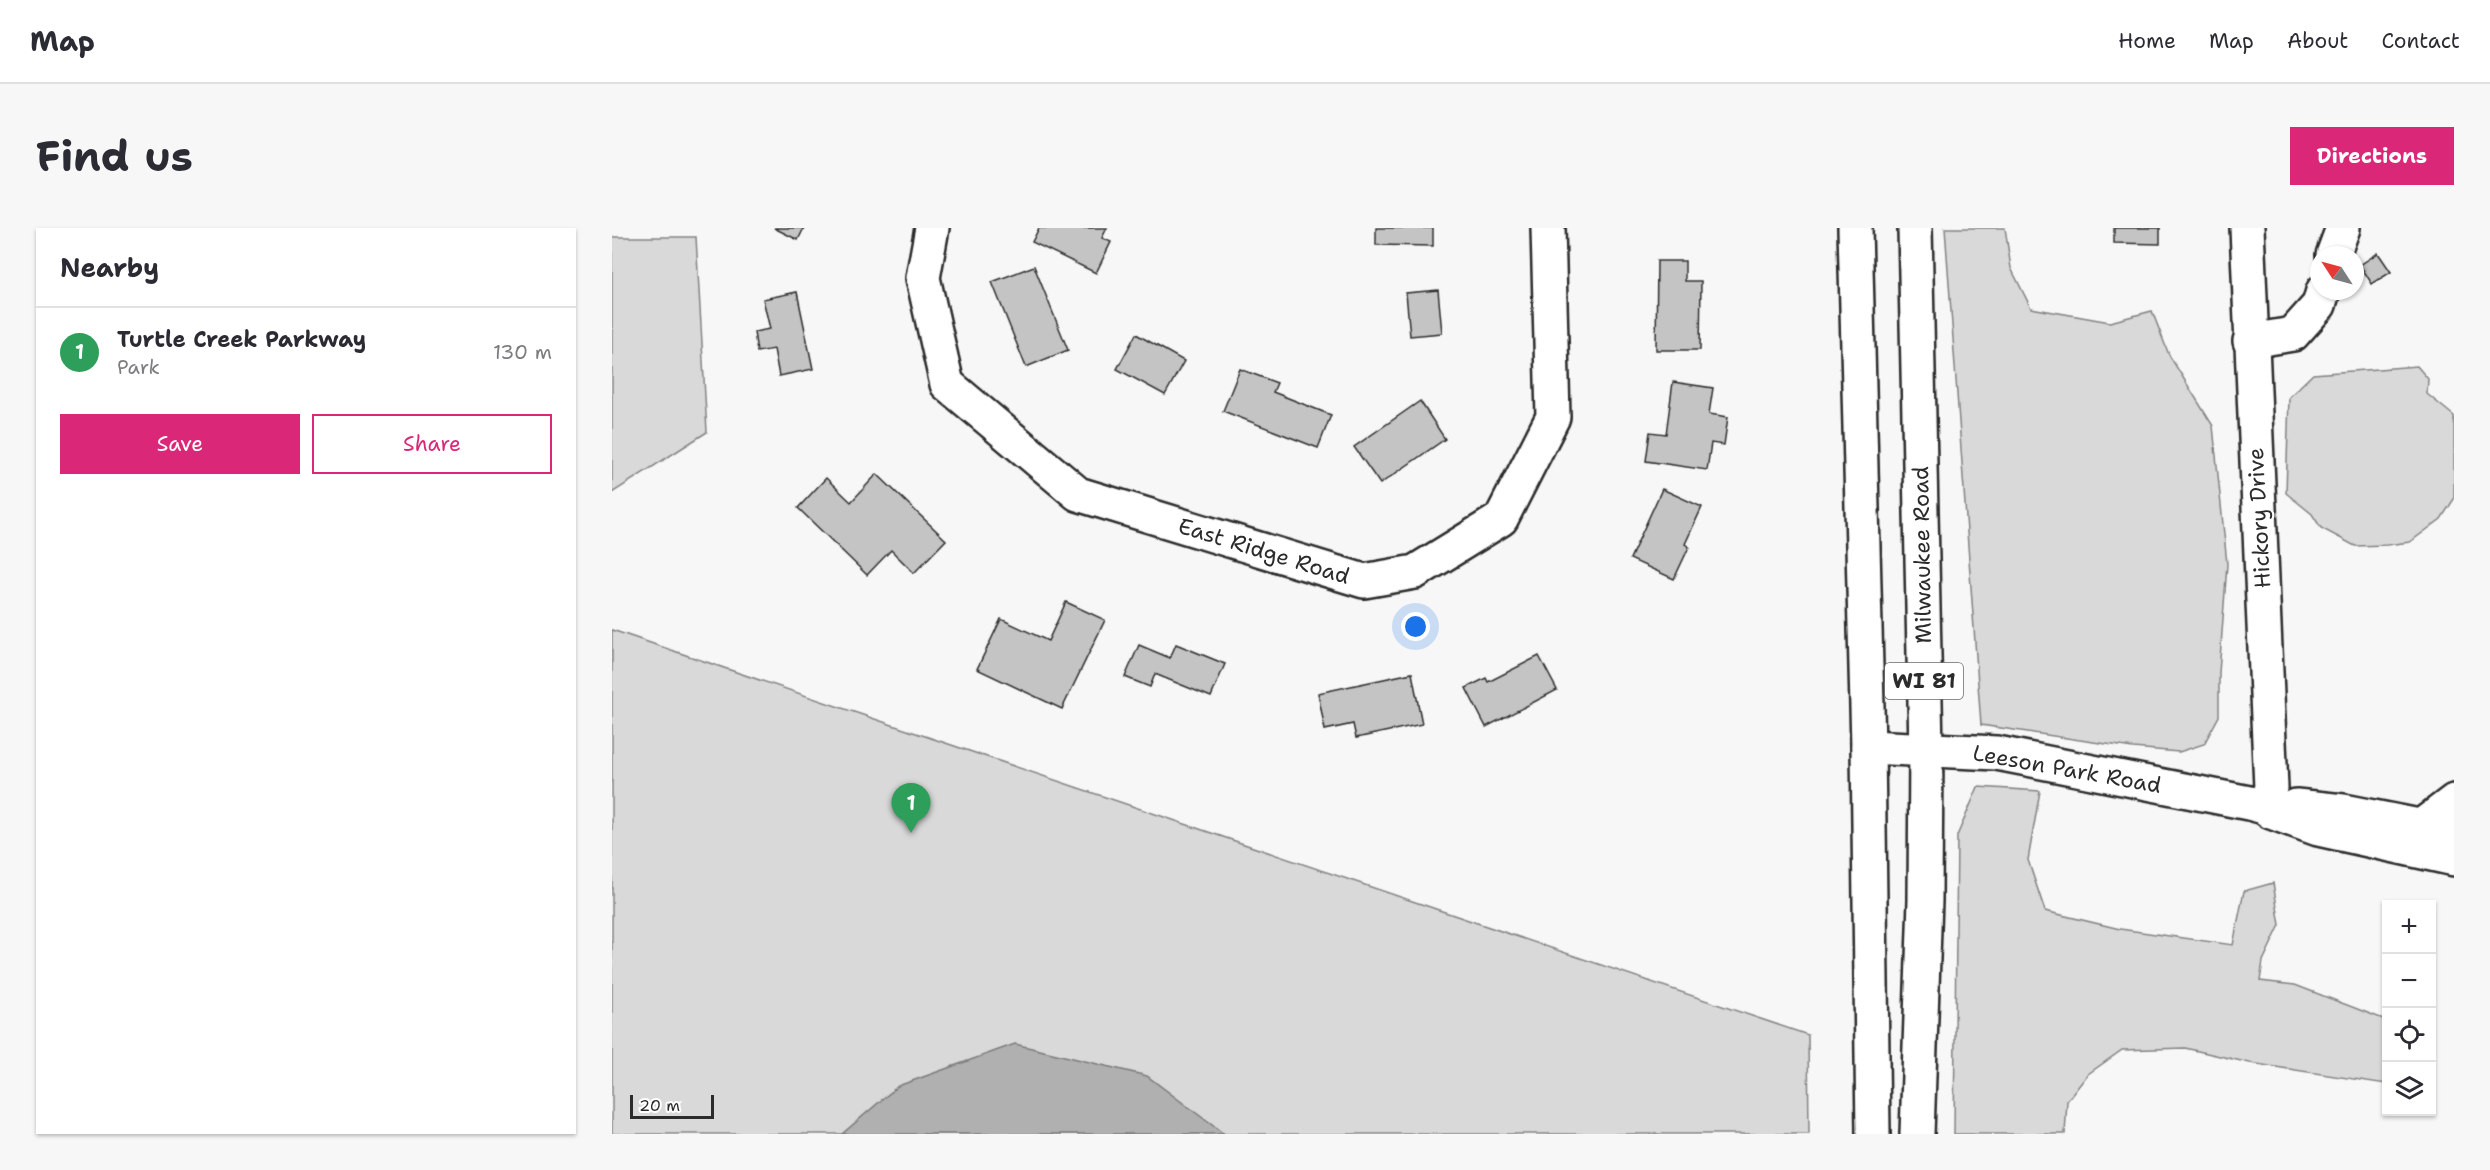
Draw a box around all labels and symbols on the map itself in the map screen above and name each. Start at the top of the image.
north arrow [2310,246,2364,300]
street label: Hickory Drive [2241,447,2277,589]
street label: Milwaukee Road [1906,466,1938,644]
street label: East Ridge Road [1175,511,1353,591]
your location [1401,612,1430,641]
road number: WI 81 [1885,663,1963,699]
street label: Leeson Park Road [1971,738,2163,800]
pin: 1 [892,784,930,833]
scale bar [630,1092,714,1120]

